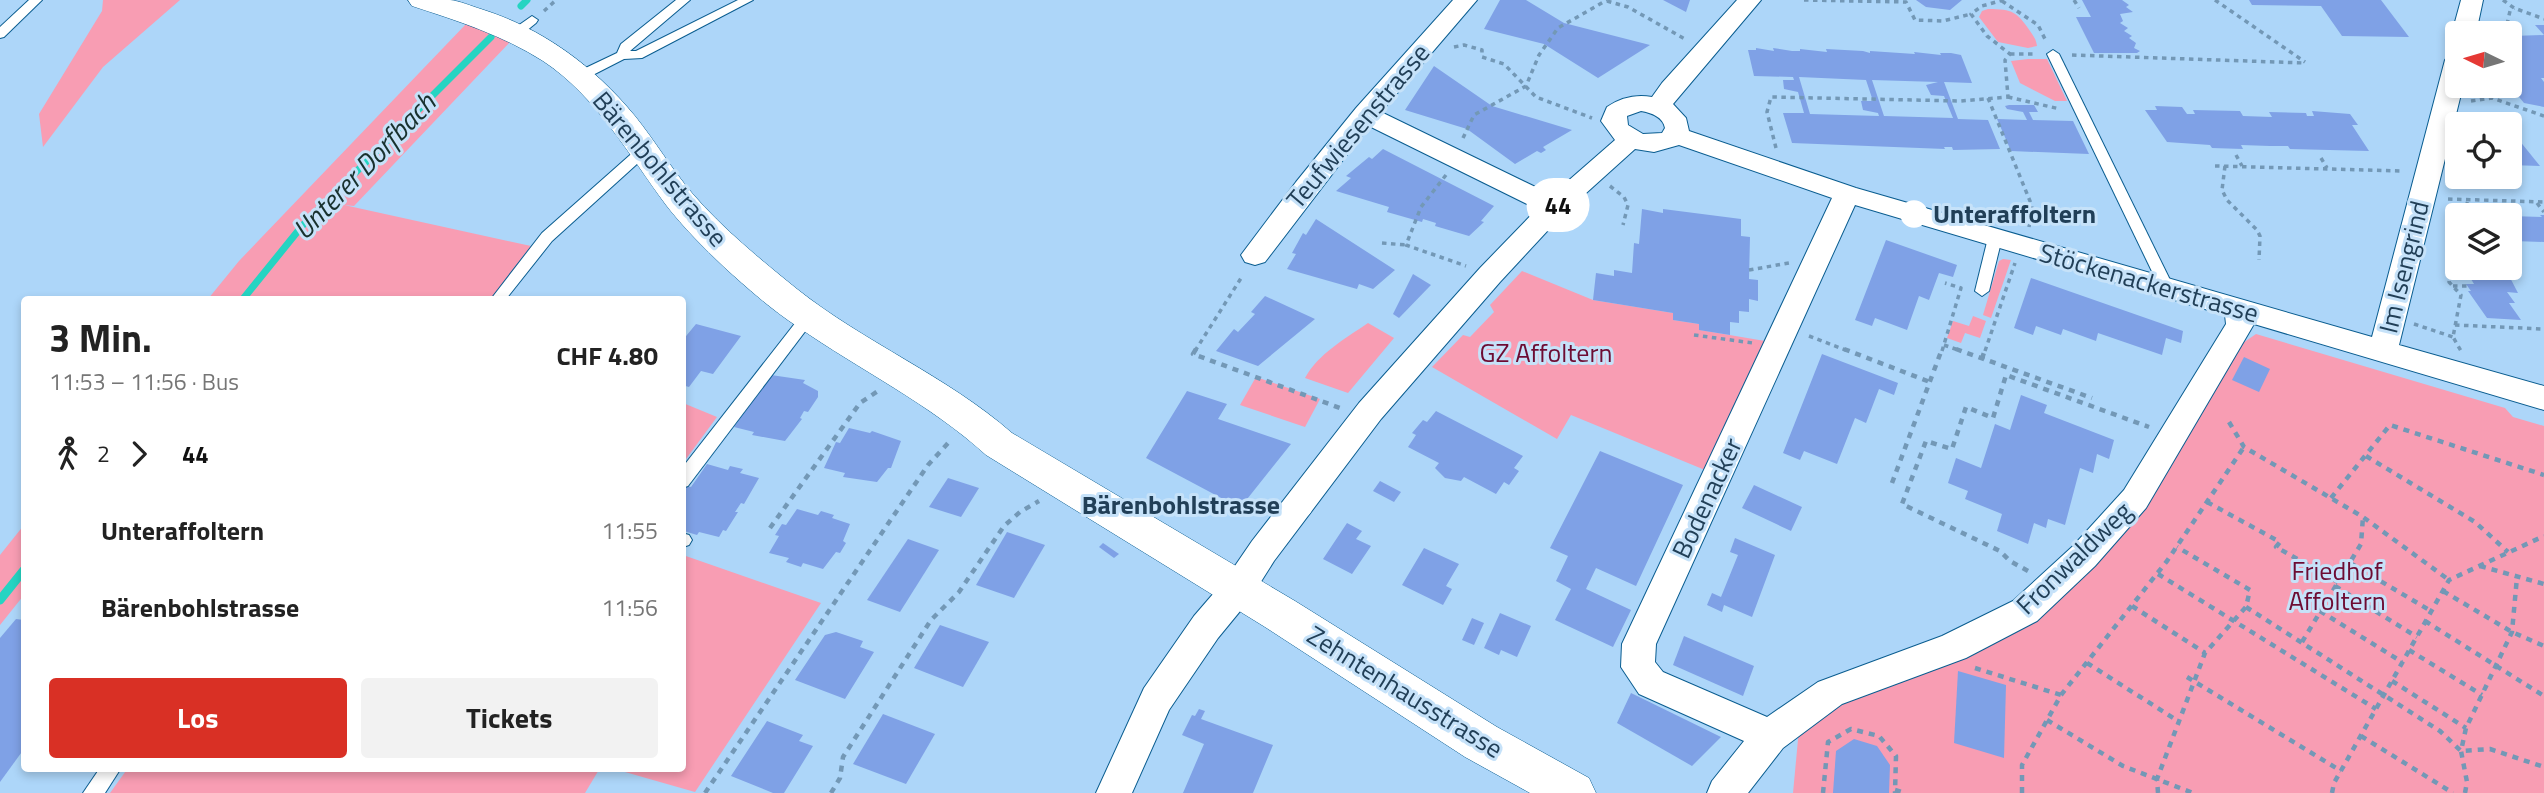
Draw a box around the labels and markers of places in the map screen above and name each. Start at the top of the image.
place label: Unteraffoltern [1933,194,2096,233]
marker: Unteraffoltern [1901,201,1927,227]
place label: Bärenbohlstrasse [1082,485,1280,524]
marker: Bärenbohlstrasse [1286,492,1312,518]

